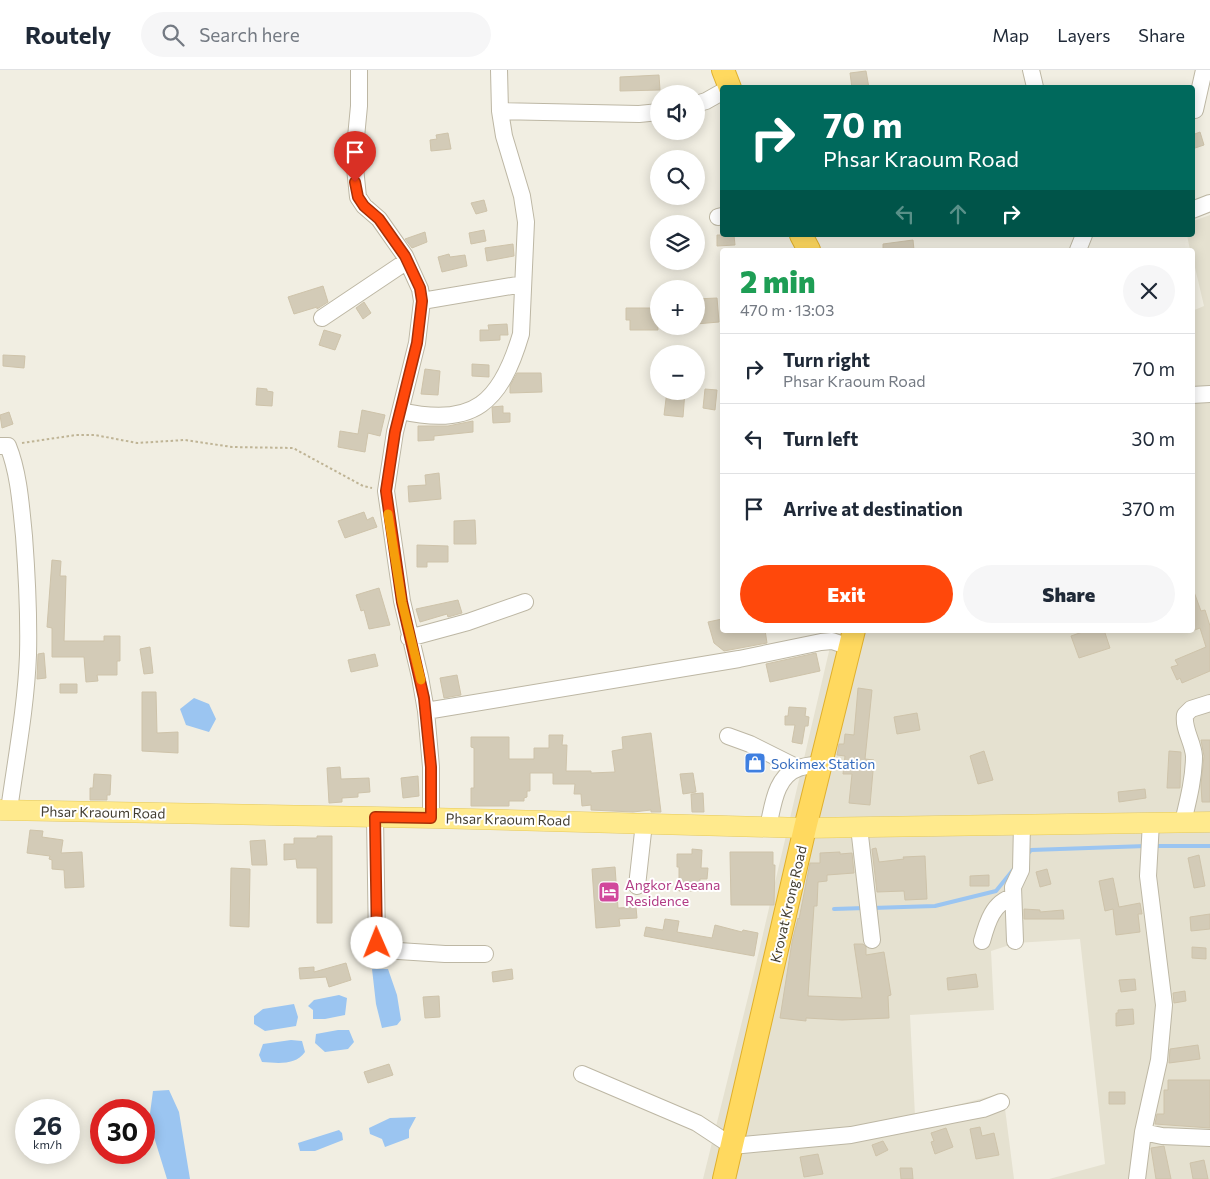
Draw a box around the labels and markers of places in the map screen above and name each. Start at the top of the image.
pin [334,131,376,182]
shop icon: Sokimex Station [743,751,767,775]
place label: Sokimex Station [771,755,875,772]
place label: Angkor Aseana Residence [625,876,720,909]
hotel icon: Angkor Aseana Residence [597,880,621,904]

